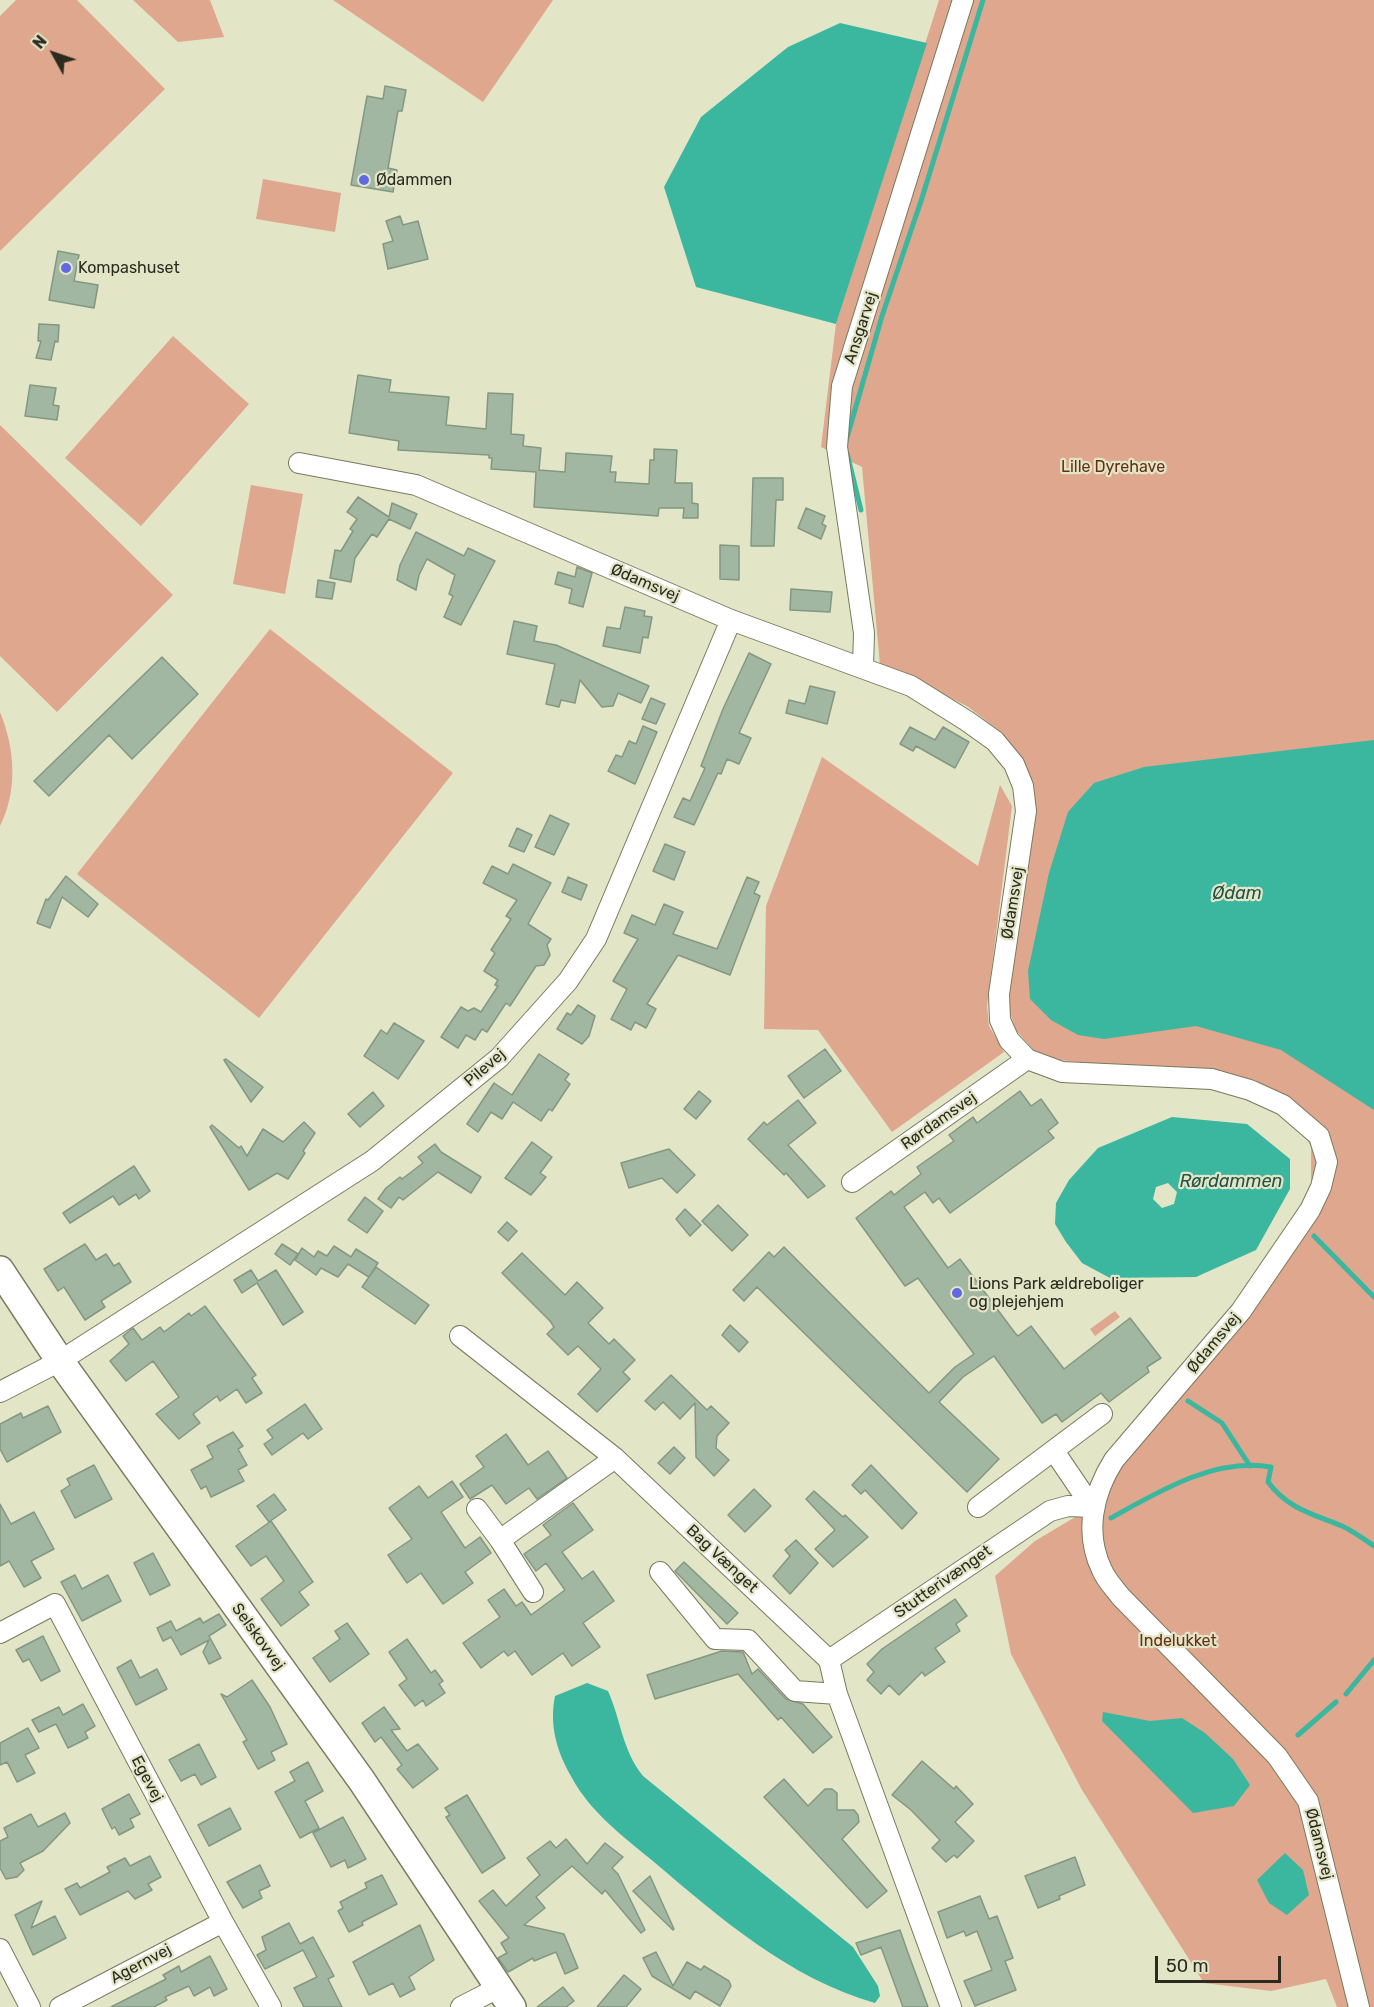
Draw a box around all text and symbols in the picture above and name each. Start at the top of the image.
north arrow [24,24,84,84]
text: N [29,32,51,53]
place label: Ødammen [376,170,452,190]
marker: Ødammen [357,173,371,187]
place label: Kompashuset [78,258,180,278]
marker: Kompashuset [59,261,73,275]
street label: Ansgarvej [840,290,882,366]
park label: Lille Dyrehave [1061,457,1165,477]
street label: Ødamsvej [608,560,682,606]
street label: Ødamsvej [998,866,1028,940]
water label: Ødam [1212,883,1262,905]
street label: Pilevej [460,1045,510,1091]
street label: Rørdamsvej [898,1088,980,1154]
water label: Rørdammen [1180,1171,1282,1193]
place label: Lions Park ældreboliger og plejehjem [969,1274,1144,1312]
marker: Lions Park ældreboliger og plejehjem [950,1286,964,1300]
street label: Ødamsvej [1183,1309,1245,1377]
street label: Bag Vænget [682,1521,762,1597]
street label: Stutterivænget [891,1541,995,1623]
street label: Selskovvej [227,1600,289,1674]
park label: Indelukket [1139,1631,1217,1651]
street label: Egevej [127,1753,167,1805]
street label: Ødamsvej [1301,1806,1337,1882]
street label: Agernvej [107,1940,175,1988]
scale bar [1158,1944,1284,1982]
text: 50 m [1166,1955,1209,1977]

